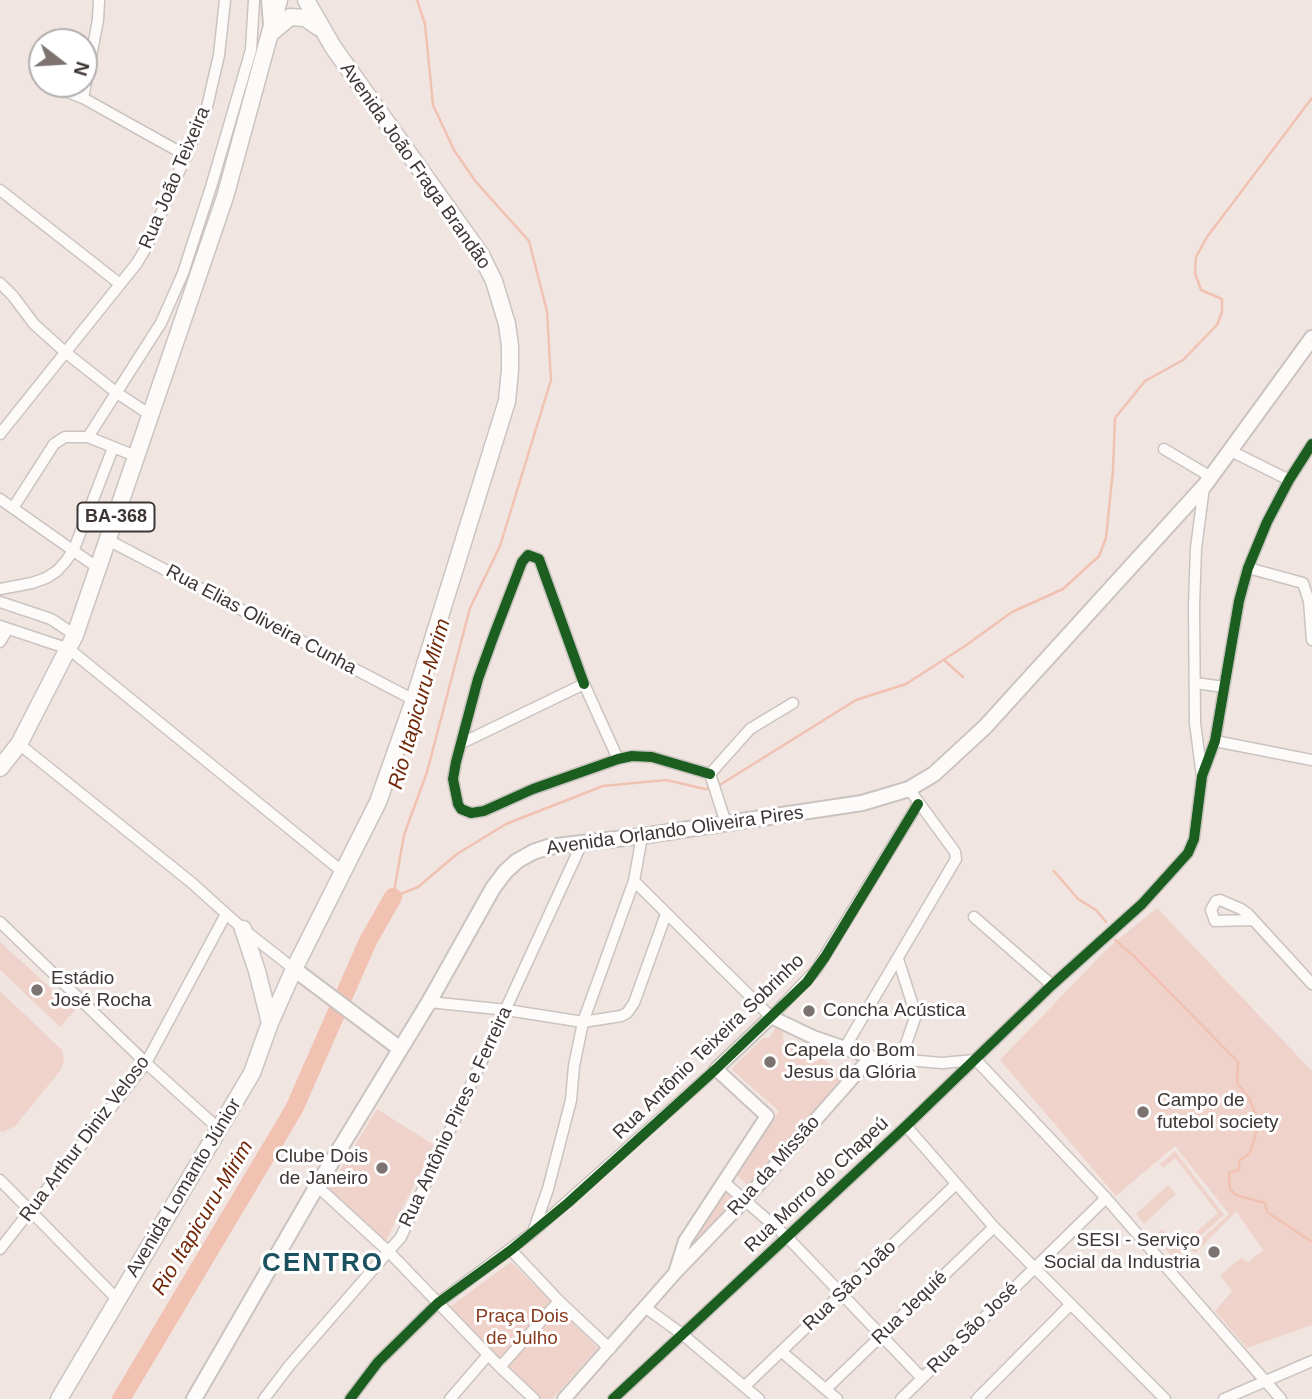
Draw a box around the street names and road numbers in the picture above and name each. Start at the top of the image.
street label: Avenida João Fraga Brandão [335,58,495,274]
street label: Rua João Teixeira [135,104,215,252]
road number: BA-368 [78,503,154,532]
street label: Rua Elias Oliveira Cunha [162,560,360,680]
street label: Avenida Orlando Oliveira Pires [545,802,805,860]
street label: Rua Antônio Teixeira Sobrinho [609,950,809,1144]
street label: Rua Antônio Pires e Ferreira [395,1003,517,1231]
street label: Rua Arthur Diniz Veloso [15,1052,155,1226]
street label: Avenida Lomanto Júnior [122,1094,246,1282]
street label: Rua da Missão [723,1111,825,1221]
street label: Rua Morro do Chapeú [740,1113,894,1257]
street label: Rua São João [799,1236,901,1336]
street label: Rua Jequié [868,1266,952,1350]
street label: Rua São José [923,1278,1023,1378]

